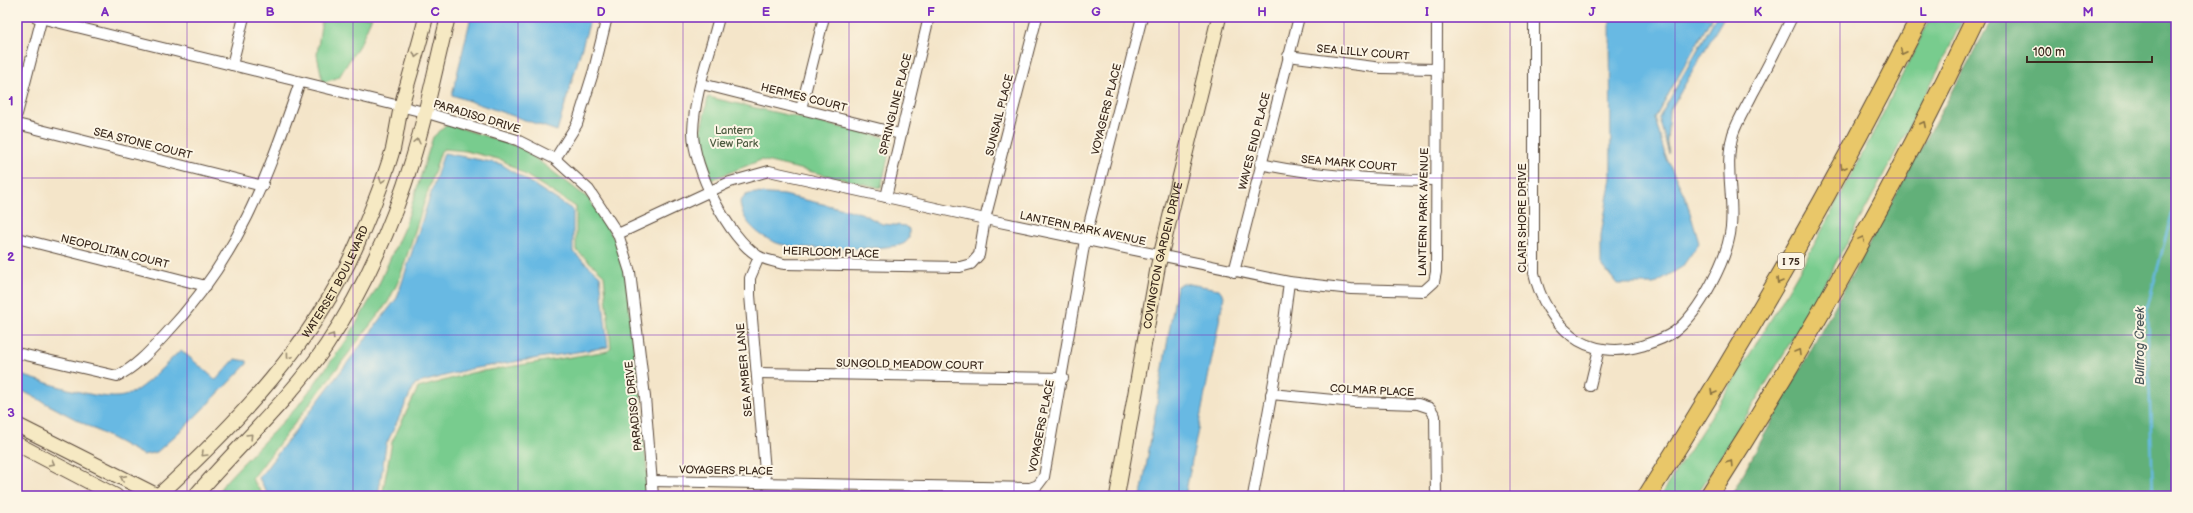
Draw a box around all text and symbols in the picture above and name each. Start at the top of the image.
text: A [100,4,109,20]
text: B [265,4,275,20]
text: C [430,4,440,20]
text: D [596,4,606,20]
text: E [762,4,771,20]
text: F [927,4,935,20]
text: G [1091,4,1101,20]
text: H [1257,4,1267,20]
text: I [1425,4,1429,20]
text: J [1588,4,1596,20]
text: K [1754,4,1763,20]
text: L [1919,4,1927,20]
text: M [2082,4,2094,20]
scale bar [2027,38,2152,64]
street label: SEA LILLY COURT [1316,42,1410,63]
text: 100 m [2033,45,2065,60]
one-way arrow [1900,48,1908,55]
one-way arrow [412,51,421,58]
street label: SPRINGLINE PLACE [877,52,914,156]
street label: VOYAGERS PLACE [1089,62,1124,156]
street label: SUNSAIL PLACE [983,73,1016,157]
street label: HERMES COURT [760,81,849,115]
street label: WAVES END PLACE [1236,91,1273,191]
text: 1 [8,93,14,109]
street label: PARADISO DRIVE [432,97,522,136]
one-way arrow [1918,121,1926,129]
park label: Lantern View Park [710,124,759,150]
street label: SEA STONE COURT [92,125,194,162]
one-way arrow [413,138,421,144]
street label: LANTERN PARK AVENUE [1416,148,1431,276]
street label: SEA MARK COURT [1300,153,1398,174]
street label: CLAIR SHORE DRIVE [1516,163,1529,273]
one-way arrow [1840,163,1848,170]
one-way arrow [378,176,386,183]
street label: COVINGTON GARDEN DRIVE [1141,180,1185,330]
street label: LANTERN PARK AVENUE [1019,209,1147,248]
street label: WATERSET BOULEVARD [299,224,371,340]
street label: NEOPOLITAN COURT [59,232,171,271]
one-way arrow [1858,236,1865,244]
street label: HEIRLOOM PLACE [783,244,879,261]
text: 2 [7,249,15,265]
road number: I 75 [1778,253,1804,269]
one-way arrow [1777,277,1784,284]
water label: Bullfrog Creek [2133,306,2148,385]
street label: SEA AMBER LANE [734,323,755,417]
one-way arrow [327,333,335,340]
one-way arrow [1793,349,1801,356]
one-way arrow [287,352,294,359]
street label: SUNGOLD MEADOW COURT [836,357,984,372]
street label: PARADISO DRIVE [622,360,645,451]
street label: VOYAGERS PLACE [1026,379,1057,473]
street label: COLMAR PLACE [1330,382,1414,399]
one-way arrow [1710,388,1717,395]
text: 3 [7,405,15,421]
one-way arrow [245,433,252,441]
one-way arrow [201,449,209,457]
one-way arrow [47,458,55,465]
one-way arrow [1725,460,1733,467]
street label: VOYAGERS PLACE [679,463,773,478]
one-way arrow [120,476,127,483]

